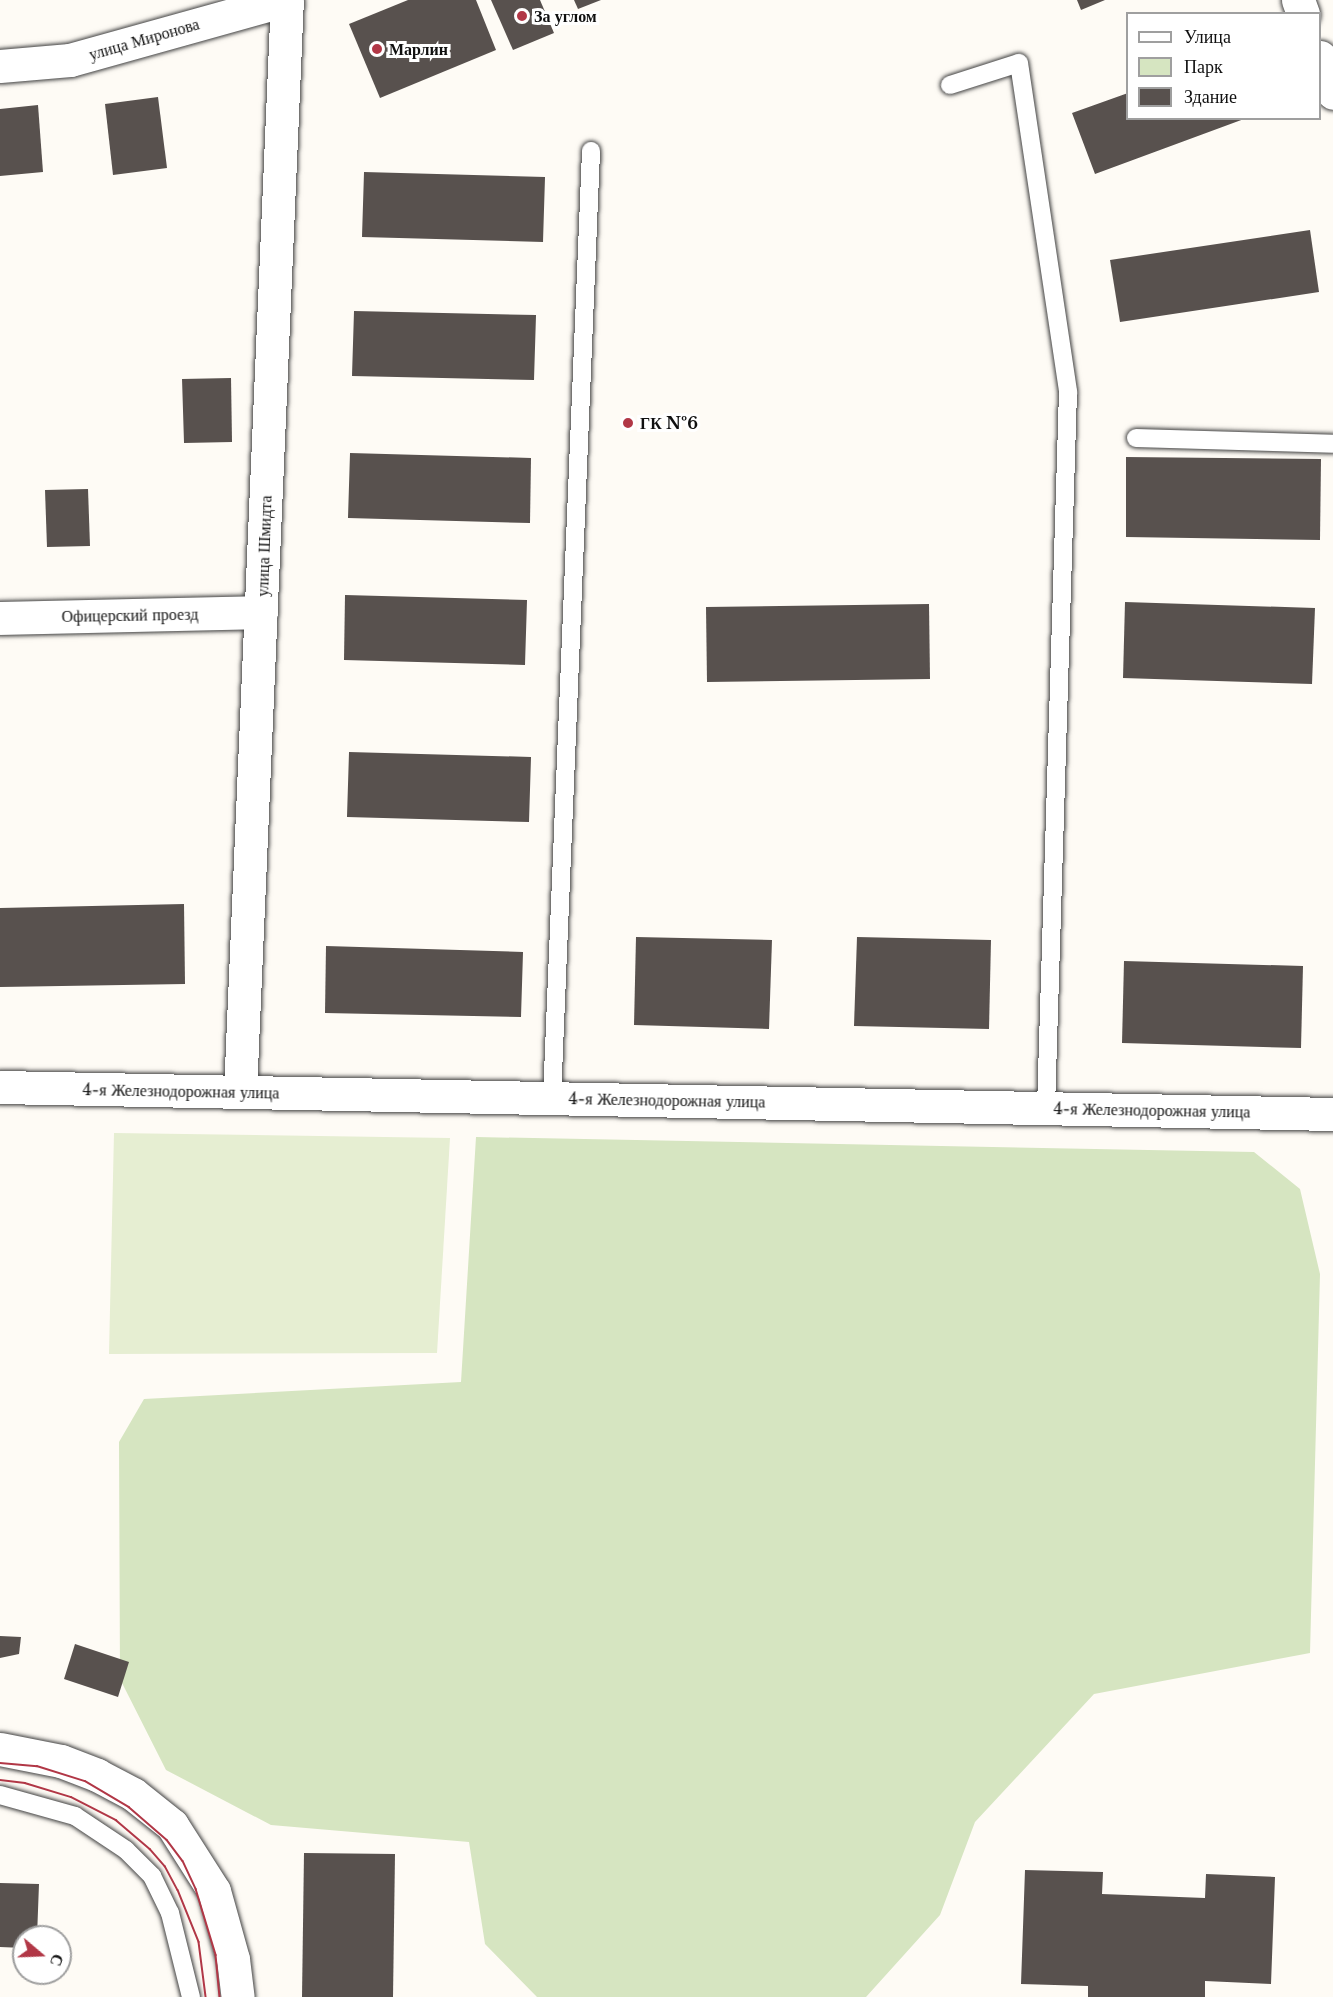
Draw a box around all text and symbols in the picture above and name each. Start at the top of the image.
place label: За углом [534,6,597,26]
marker: За углом [515,9,529,23]
legend [1126,12,1321,120]
street label: улица Миронова [87,14,201,64]
text: Улица [1184,26,1231,48]
place label: Марлин [389,39,448,59]
marker: Марлин [370,42,384,56]
text: Парк [1184,56,1223,78]
text: Здание [1184,86,1237,108]
place label: ГК №6 [640,413,698,433]
marker: ГК №6 [621,416,635,430]
street label: улица Шмидта [253,495,275,597]
street label: Офицерский проезд [61,604,199,626]
street label: 4-я Железнодорожная улица [82,1080,280,1102]
street label: 4-я Железнодорожная улица [568,1089,766,1111]
street label: 4-я Железнодорожная улица [1053,1099,1251,1121]
north arrow [12,1925,72,1985]
text: С [46,1951,68,1969]

